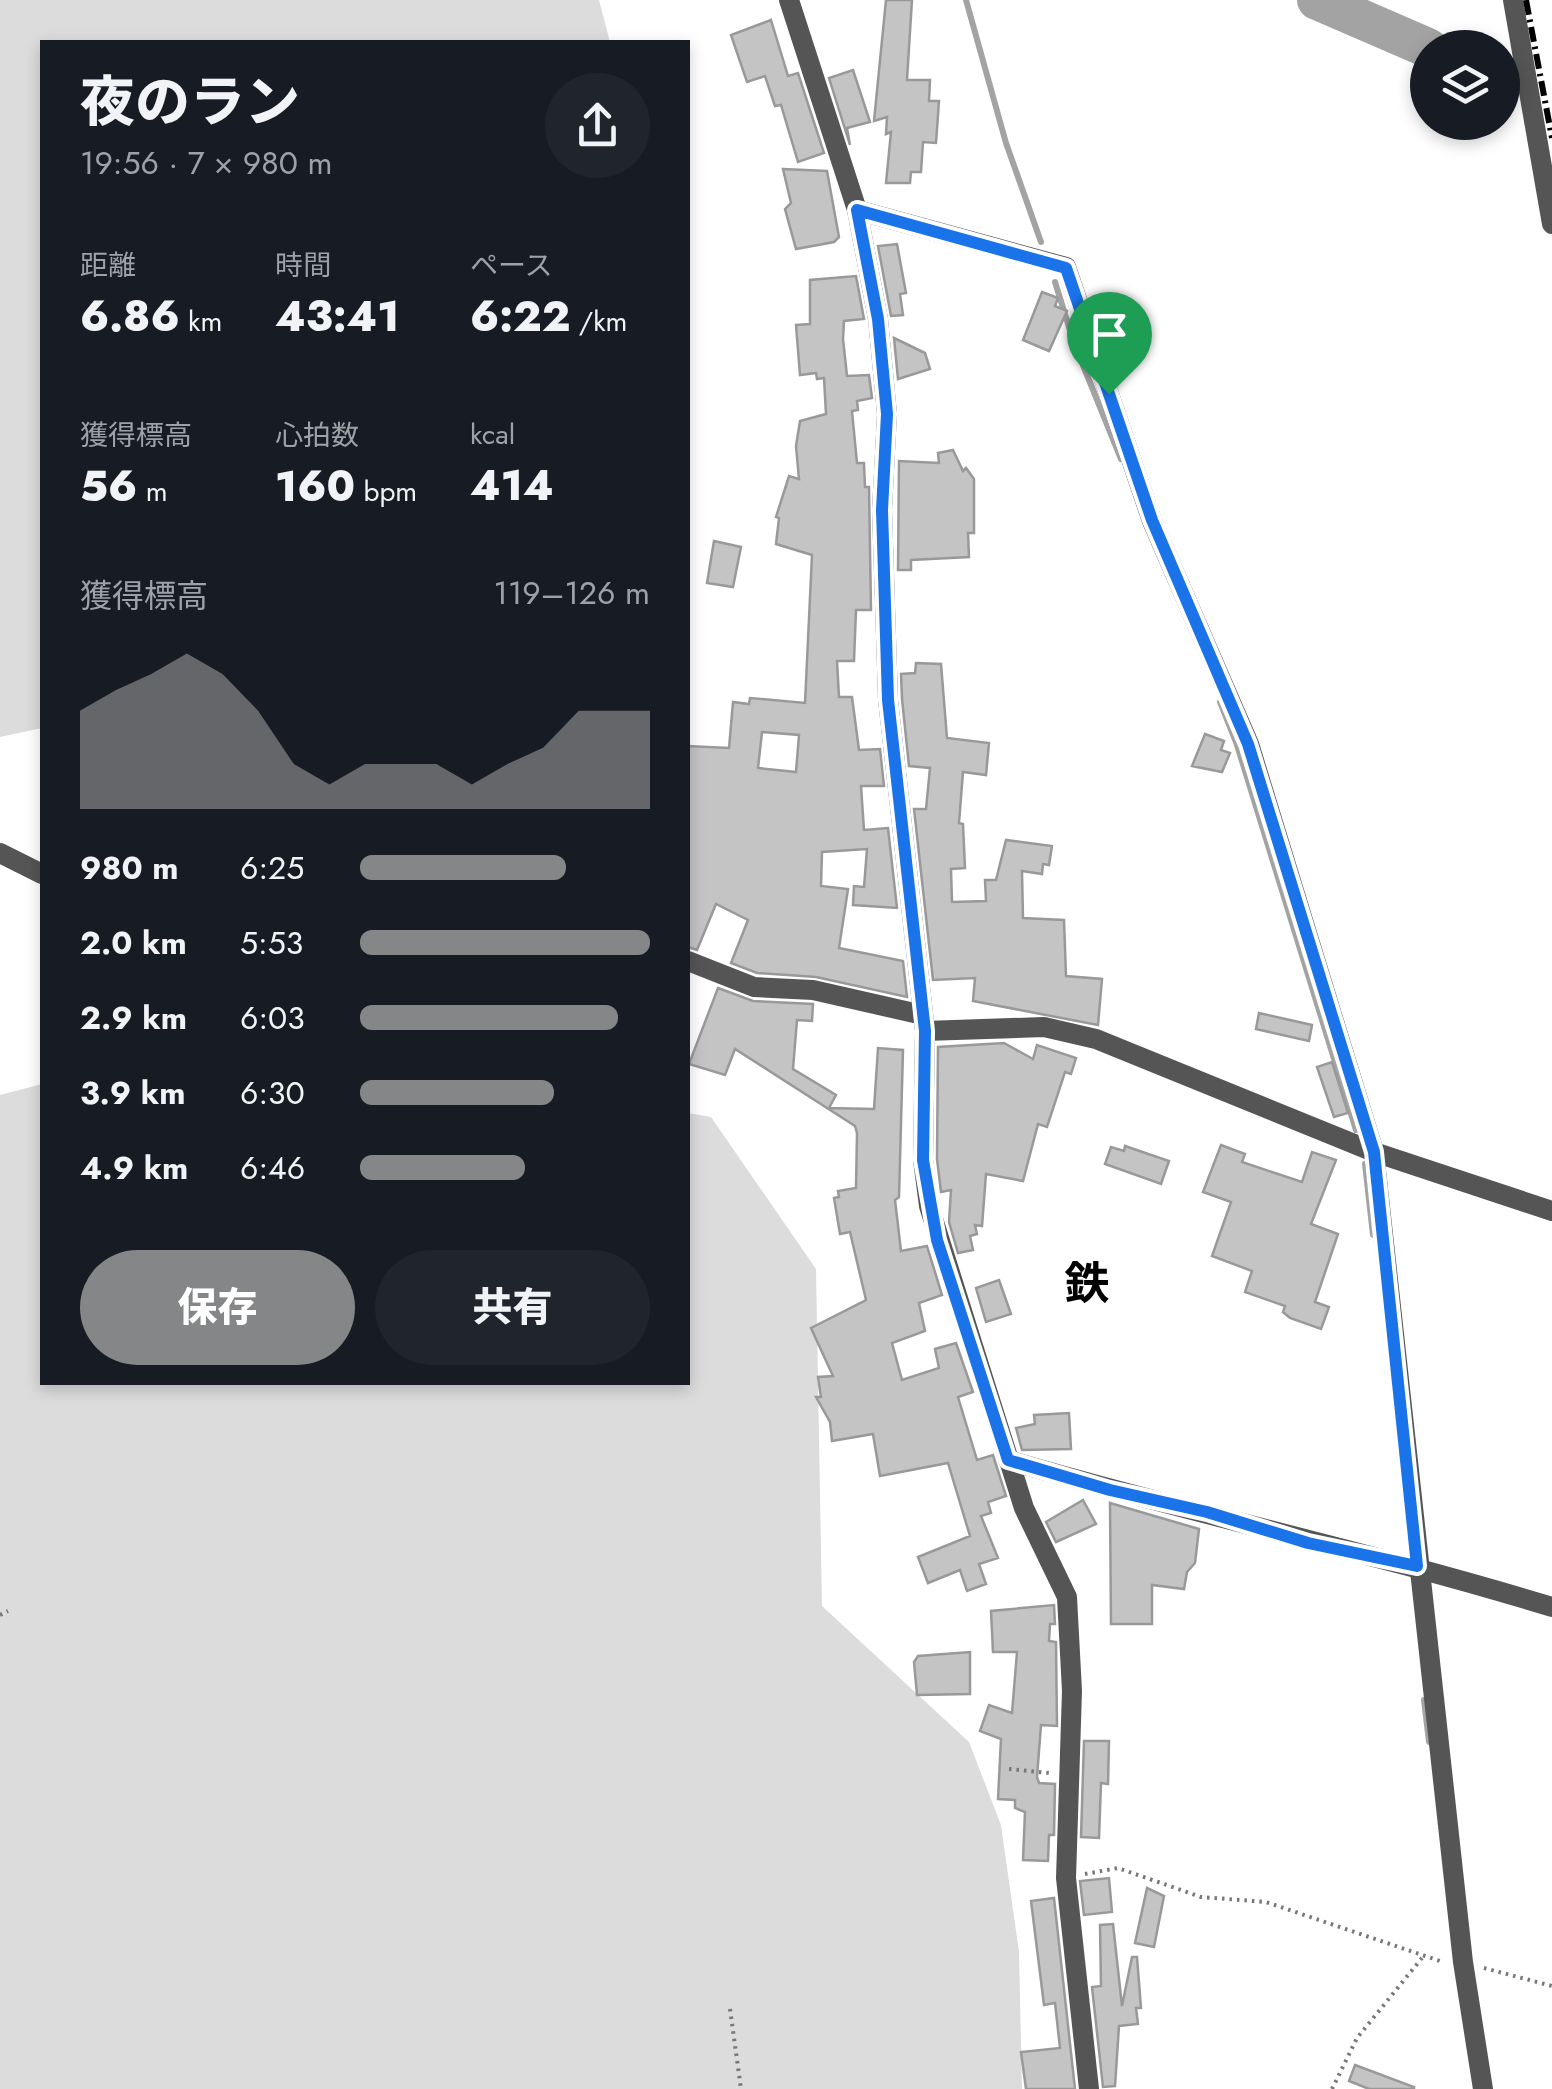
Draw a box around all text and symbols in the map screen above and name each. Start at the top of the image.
map controls [1410,30,1520,140]
button: layers [1410,30,1520,140]
text: 夜のラン [80,62,300,142]
button: share [545,73,650,178]
text: 19:56 · 7 × 980 m [80,140,332,186]
text: 距離 [80,245,136,286]
text: 時間 [275,245,331,286]
text: ペース [470,245,553,286]
text: 6.86 [80,286,180,347]
text: 43:41 [275,286,399,347]
text: 6:22 [470,286,570,347]
pin [1067,292,1152,395]
text: km [180,301,222,342]
text: /km [570,301,627,342]
icon: arrive [1082,307,1137,362]
text: kcal [470,414,515,455]
text: 獲得標高 [80,415,192,456]
text: 心拍数 [275,415,359,456]
text: 414 [470,455,554,516]
text: 56 [80,456,137,517]
text: 160 [275,456,355,517]
text: m [137,471,168,512]
text: bpm [355,471,417,512]
text: 119–126 m [493,570,650,616]
text: 獲得標高 [80,573,208,619]
text: 980 m [80,845,179,891]
text: 6:25 [240,845,304,891]
text: 2.0 km [80,920,187,966]
text: 5:53 [240,920,303,966]
text: 2.9 km [80,995,187,1041]
text: 6:03 [240,995,305,1041]
text: 3.9 km [80,1070,185,1116]
text: 6:30 [240,1070,305,1116]
text: 4.9 km [80,1145,188,1191]
text: 6:46 [240,1145,305,1191]
button: 保存 [80,1250,355,1365]
button: 共有 [375,1250,650,1365]
district label: 鉄 [1064,1251,1110,1316]

